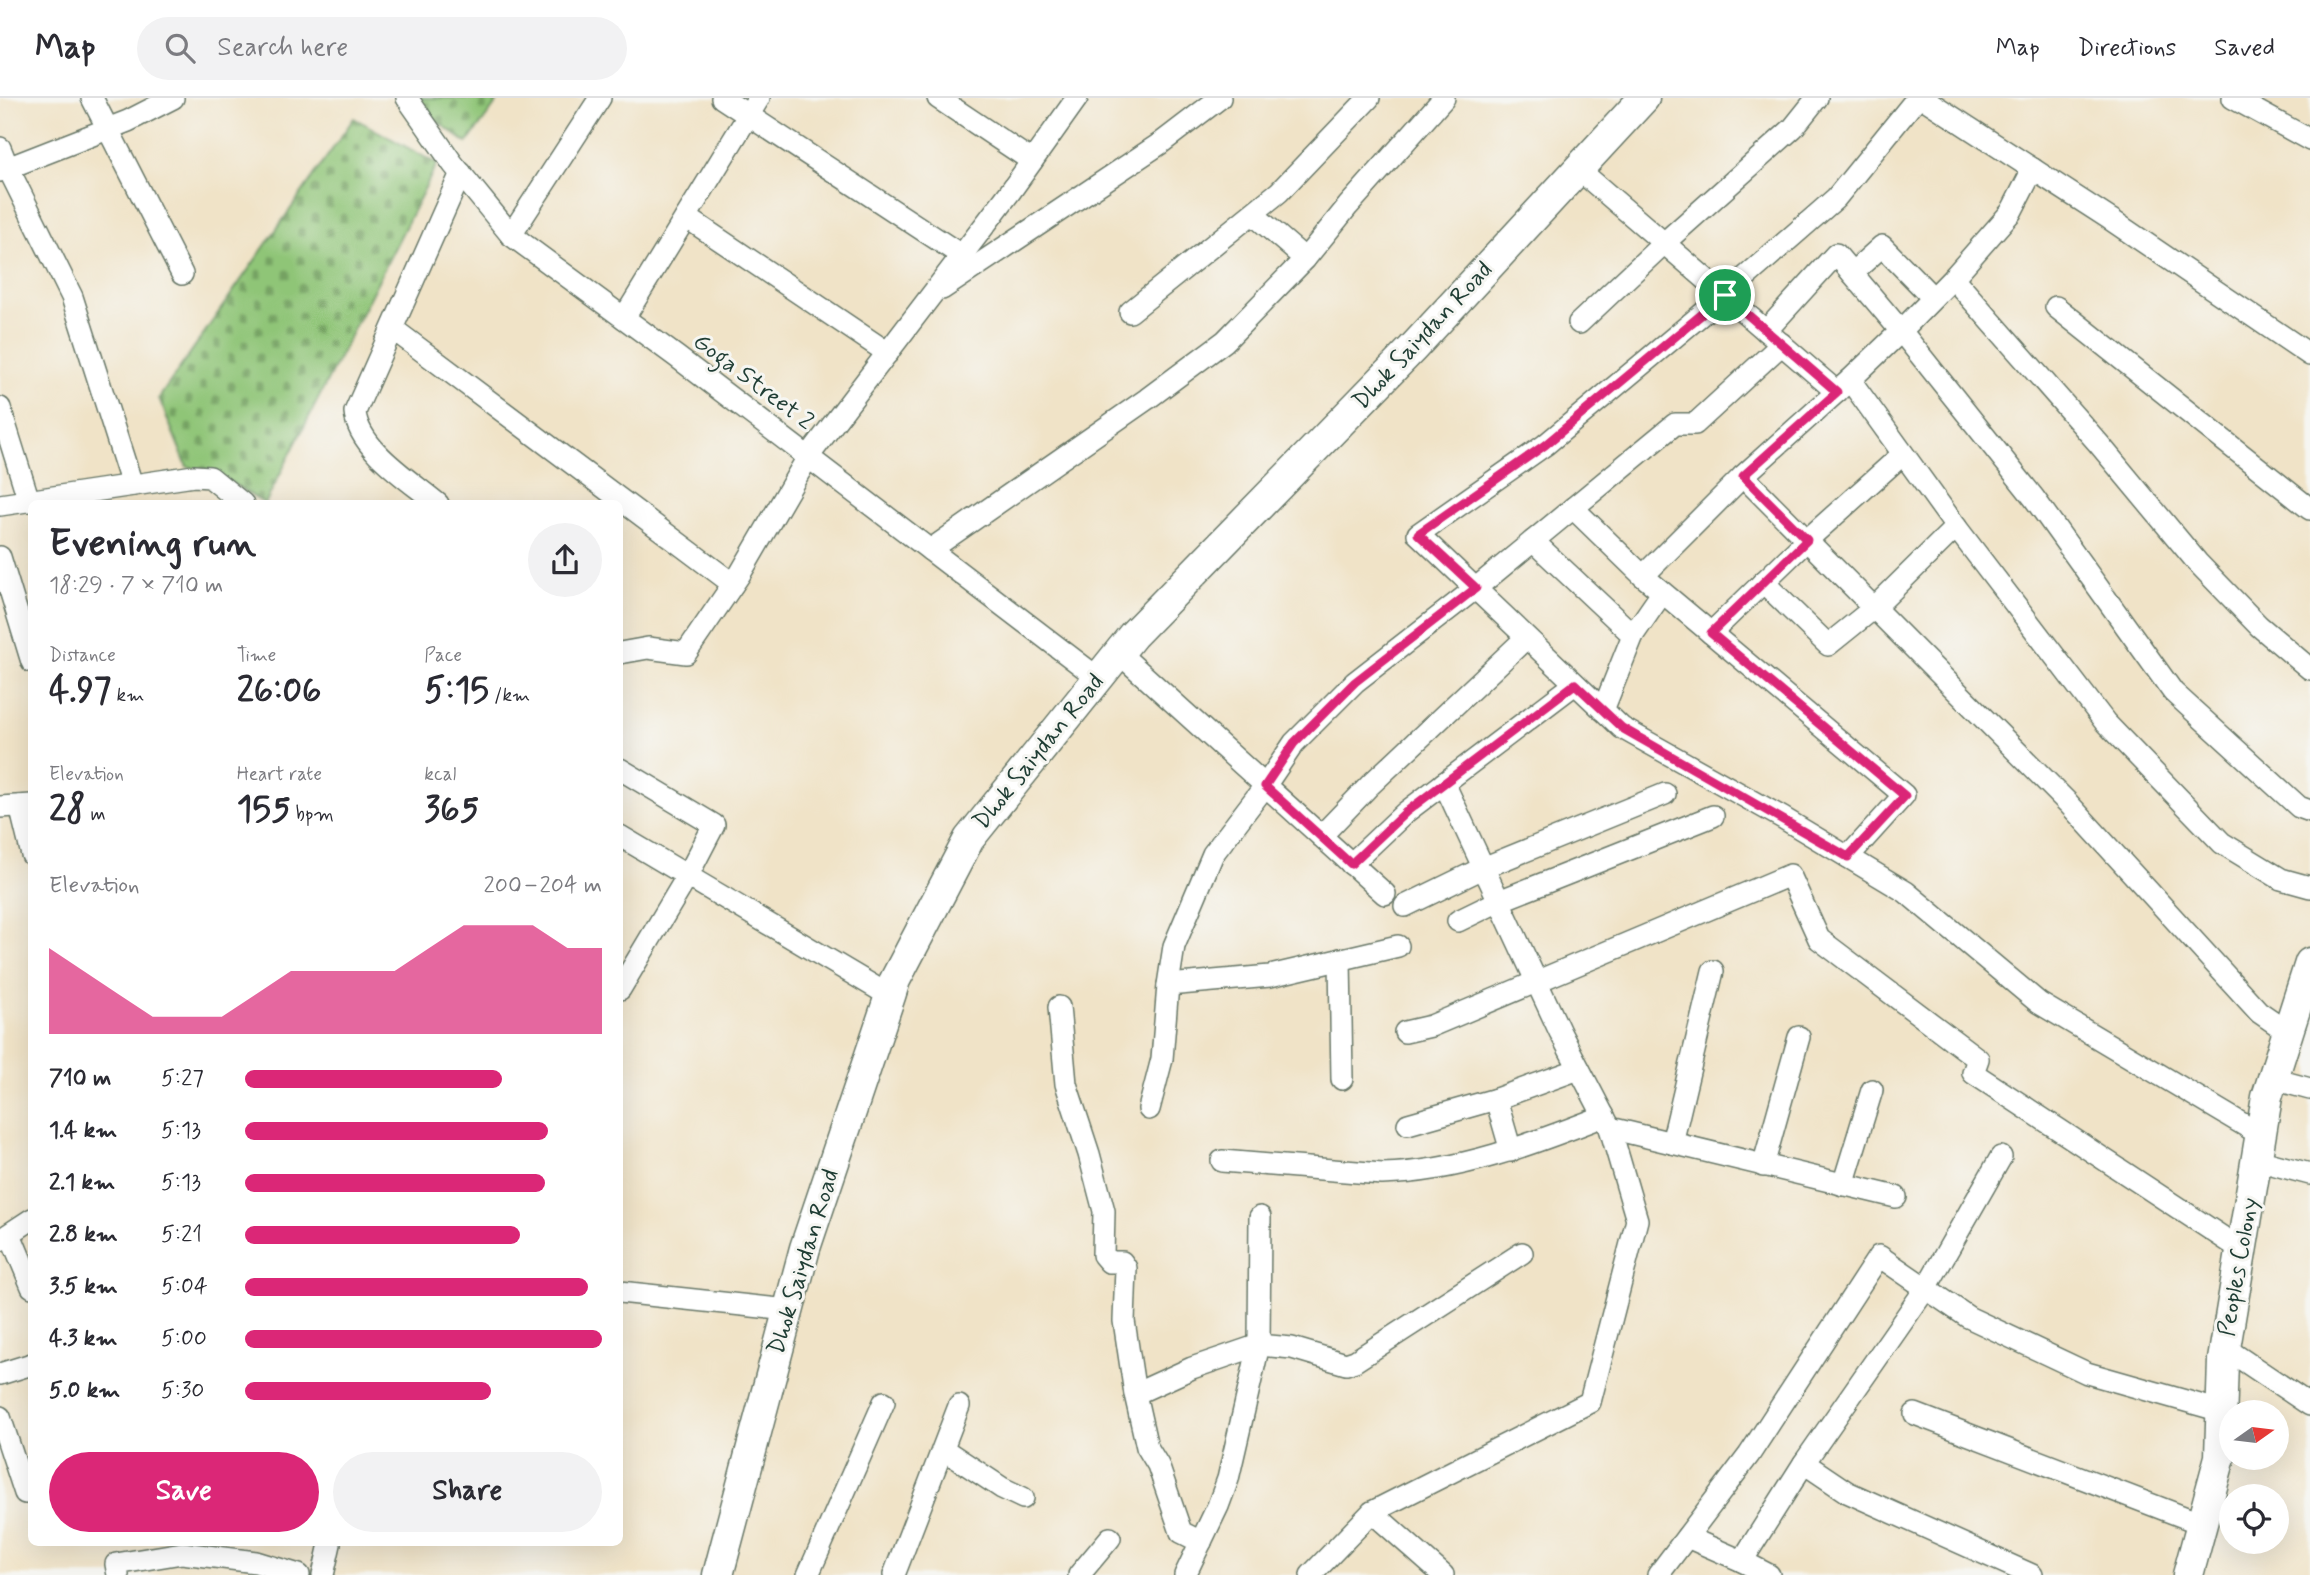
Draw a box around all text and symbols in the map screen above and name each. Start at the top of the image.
search box [137,17,627,80]
text: Map [35,26,95,70]
icon: search [161,29,199,67]
text: Search here [217,31,348,65]
text: Map [1996,33,2040,64]
text: Directions [2078,33,2176,64]
text: Saved [2214,33,2275,64]
street label: Dhok Saiydan Road [1346,255,1500,417]
pin [1695,265,1755,325]
icon: arrive [1706,276,1744,314]
street label: Goga Street 2 [684,326,820,440]
text: Evening run [49,520,256,569]
button: share [528,523,602,597]
text: 18:29 · 7 × 710 m [49,571,223,601]
text: Distance [49,643,116,668]
text: Time [237,643,276,668]
text: Pace [424,643,462,668]
text: 4.97 [49,668,111,714]
text: 26:06 [237,668,321,714]
text: 5:15 [424,668,489,714]
street label: Dhok Saiydan Road [966,668,1112,836]
text: km [111,683,144,708]
text: /km [489,683,530,708]
text: Elevation [49,762,124,787]
text: Heart rate [237,762,322,787]
text: kcal [424,762,456,787]
text: 28 [49,787,85,833]
text: 155 [237,787,290,833]
text: 365 [424,787,479,833]
text: m [85,802,106,827]
text: bpm [290,802,334,827]
text: Elevation [49,871,140,901]
text: 200–204 m [484,871,602,901]
text: 710 m [49,1064,111,1094]
text: 5:27 [161,1064,204,1094]
text: 1.4 km [49,1116,117,1146]
text: 5:13 [161,1116,201,1146]
street label: Dhok Saiydan Road [761,1166,847,1358]
text: 2.1 km [49,1168,115,1198]
text: 5:13 [161,1168,201,1198]
street label: Peoples Colony [2212,1195,2266,1339]
text: 2.8 km [49,1220,118,1250]
text: 5:21 [161,1220,202,1250]
text: 3.5 km [49,1272,118,1302]
text: 5:04 [161,1272,208,1302]
text: 4.3 km [49,1324,117,1354]
text: 5:00 [161,1324,207,1354]
text: 5.0 km [49,1376,120,1406]
text: 5:30 [161,1376,205,1406]
north arrow [2219,1400,2289,1470]
map controls [2219,1400,2289,1554]
button: Save [49,1452,319,1532]
button: Share [333,1452,602,1532]
button: locate [2219,1484,2289,1554]

